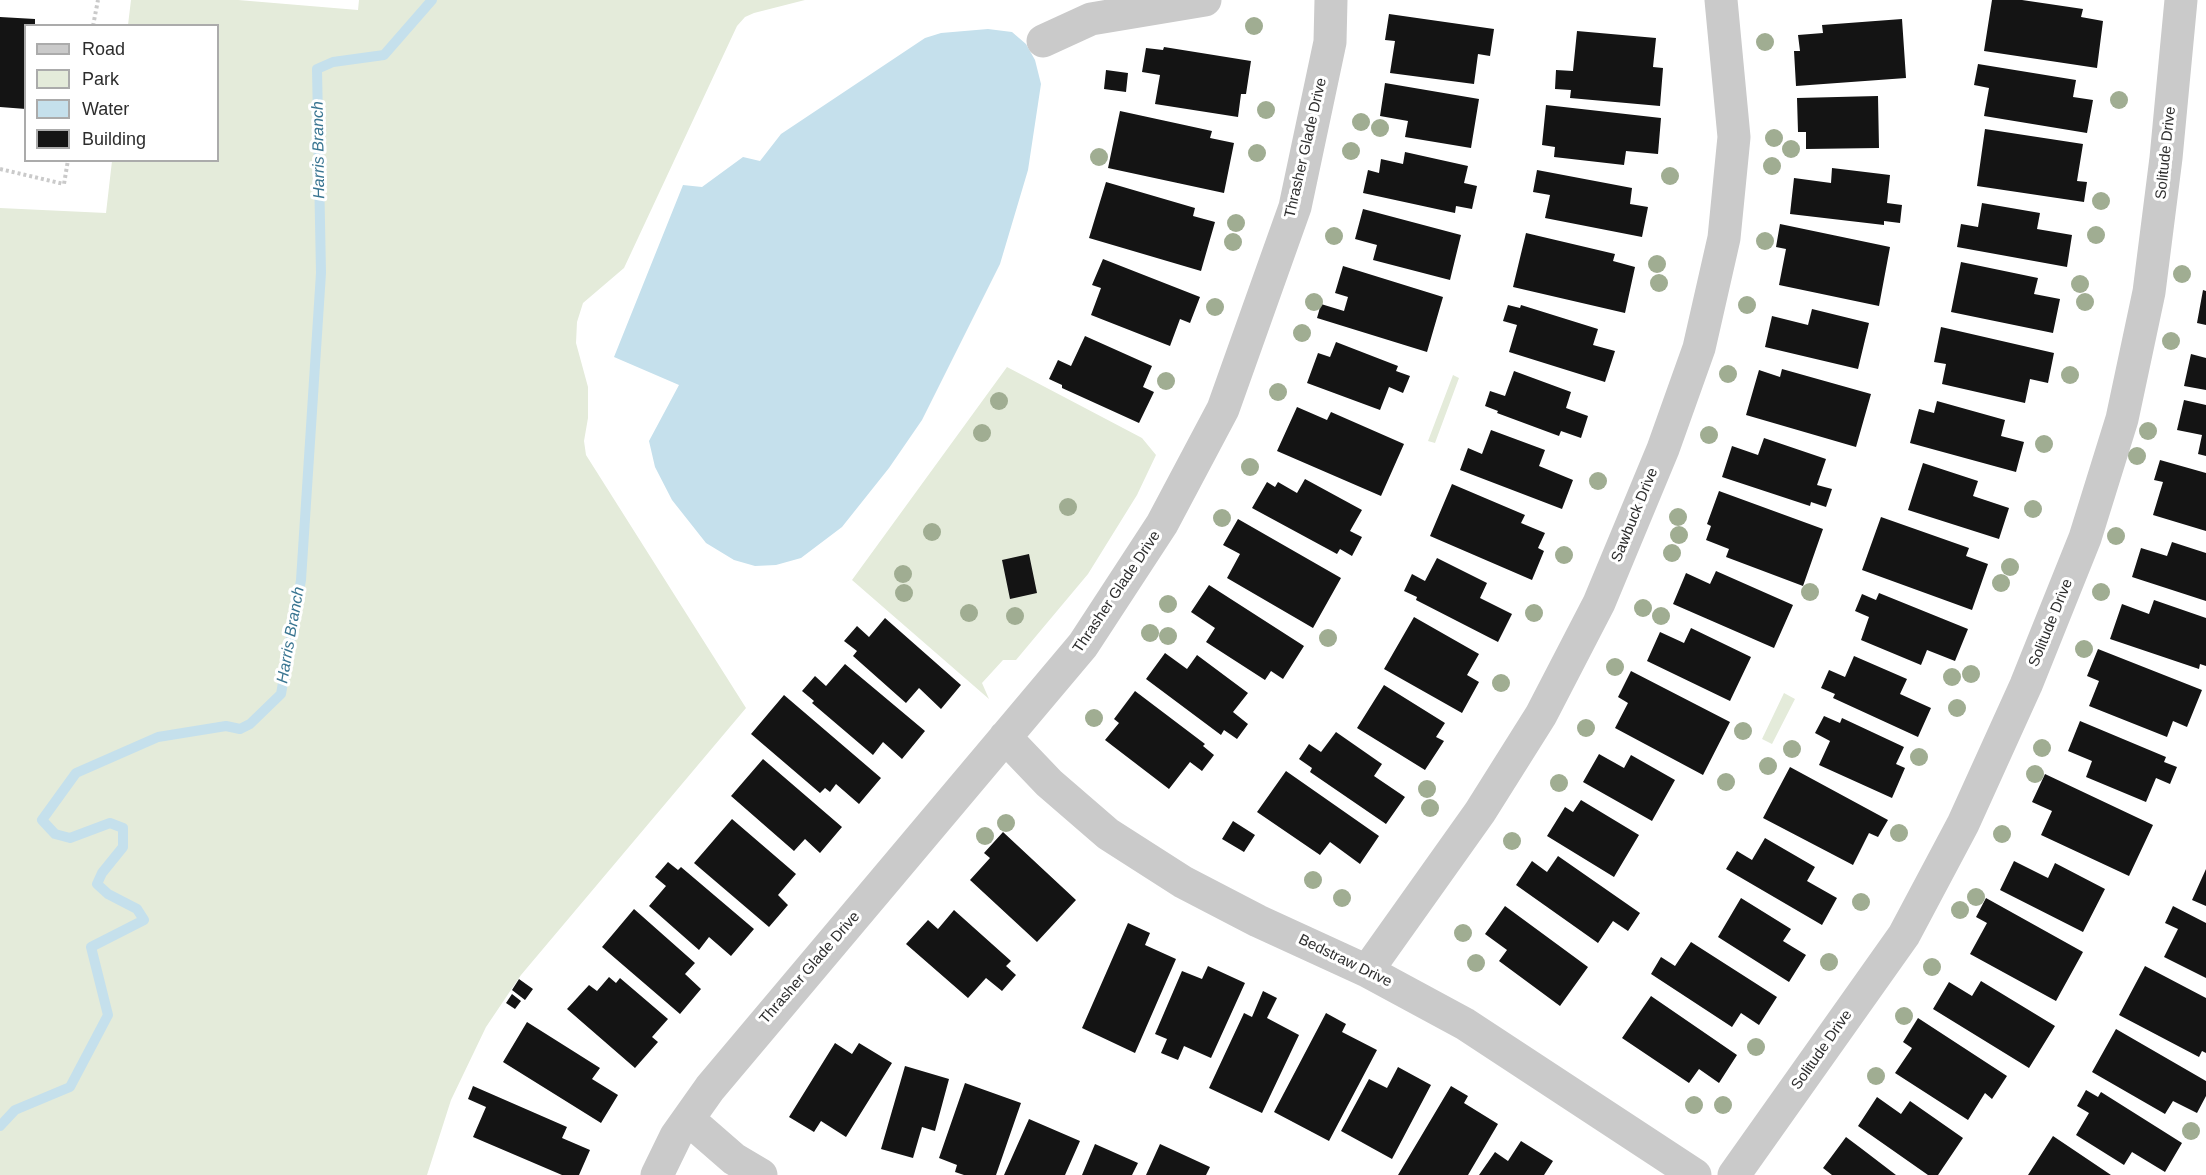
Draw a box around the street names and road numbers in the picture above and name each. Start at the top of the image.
street label: Thrasher Glade Drive [1281,76,1331,220]
street label: Solitude Drive [2152,106,2180,200]
street label: Sawbuck Drive [1608,465,1662,565]
street label: Thrasher Glade Drive [1069,528,1165,656]
street label: Solitude Drive [2025,576,2077,670]
street label: Thrasher Glade Drive [756,908,864,1028]
street label: Bedstraw Drive [1295,931,1395,991]
street label: Solitude Drive [1788,1007,1856,1093]

